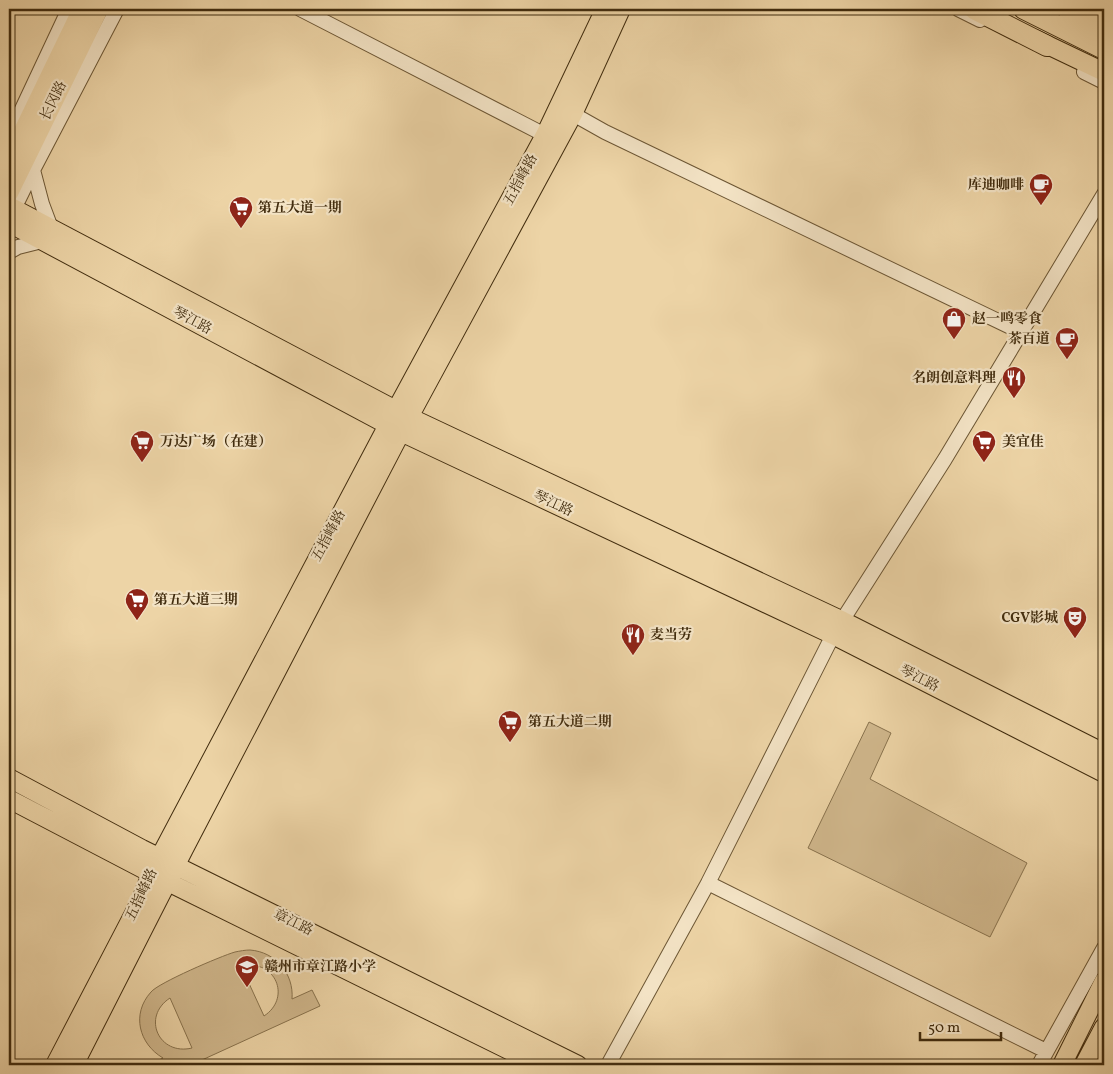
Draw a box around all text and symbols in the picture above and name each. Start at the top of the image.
street label: 长冈路 [36,78,72,124]
street label: 五指峰路 [499,151,543,209]
cafe icon: 库迪咖啡 [1028,172,1054,206]
place label: 库迪咖啡 [968,176,1024,195]
supermarket icon: 第五大道一期 [228,195,254,229]
place label: 第五大道一期 [258,199,342,218]
street label: 琴江路 [169,303,215,339]
shop icon: 赵一鸣零食 [941,306,967,340]
place label: 赵一鸣零食 [972,310,1042,329]
cafe icon: 茶百道 [1054,326,1080,360]
place label: 茶百道 [1008,330,1050,349]
restaurant icon: 名朗创意料理 [1001,365,1027,399]
place label: 名朗创意料理 [912,369,996,388]
supermarket icon: 万达广场（在建） [129,429,155,463]
supermarket icon: 美宜佳 [971,429,997,463]
place label: 万达广场（在建） [160,433,272,452]
place label: 美宜佳 [1002,433,1044,452]
street label: 琴江路 [530,487,576,521]
street label: 五指峰路 [307,507,351,565]
supermarket icon: 第五大道三期 [124,587,150,621]
place label: 第五大道三期 [154,591,238,610]
theatre icon: CGV影城 [1062,605,1088,639]
place label: CGV影城 [1002,609,1058,628]
restaurant icon: 麦当劳 [620,622,646,656]
place label: 麦当劳 [650,626,692,645]
street label: 琴江路 [896,661,942,697]
supermarket icon: 第五大道二期 [497,709,523,743]
place label: 第五大道二期 [528,713,612,732]
street label: 五指峰路 [122,866,162,924]
street label: 章江路 [270,905,316,941]
school or university icon: 赣州市章江路小学 [234,954,260,988]
place label: 赣州市章江路小学 [264,958,376,977]
scale bar [920,1009,1002,1041]
text: 50 m [928,1018,960,1039]

